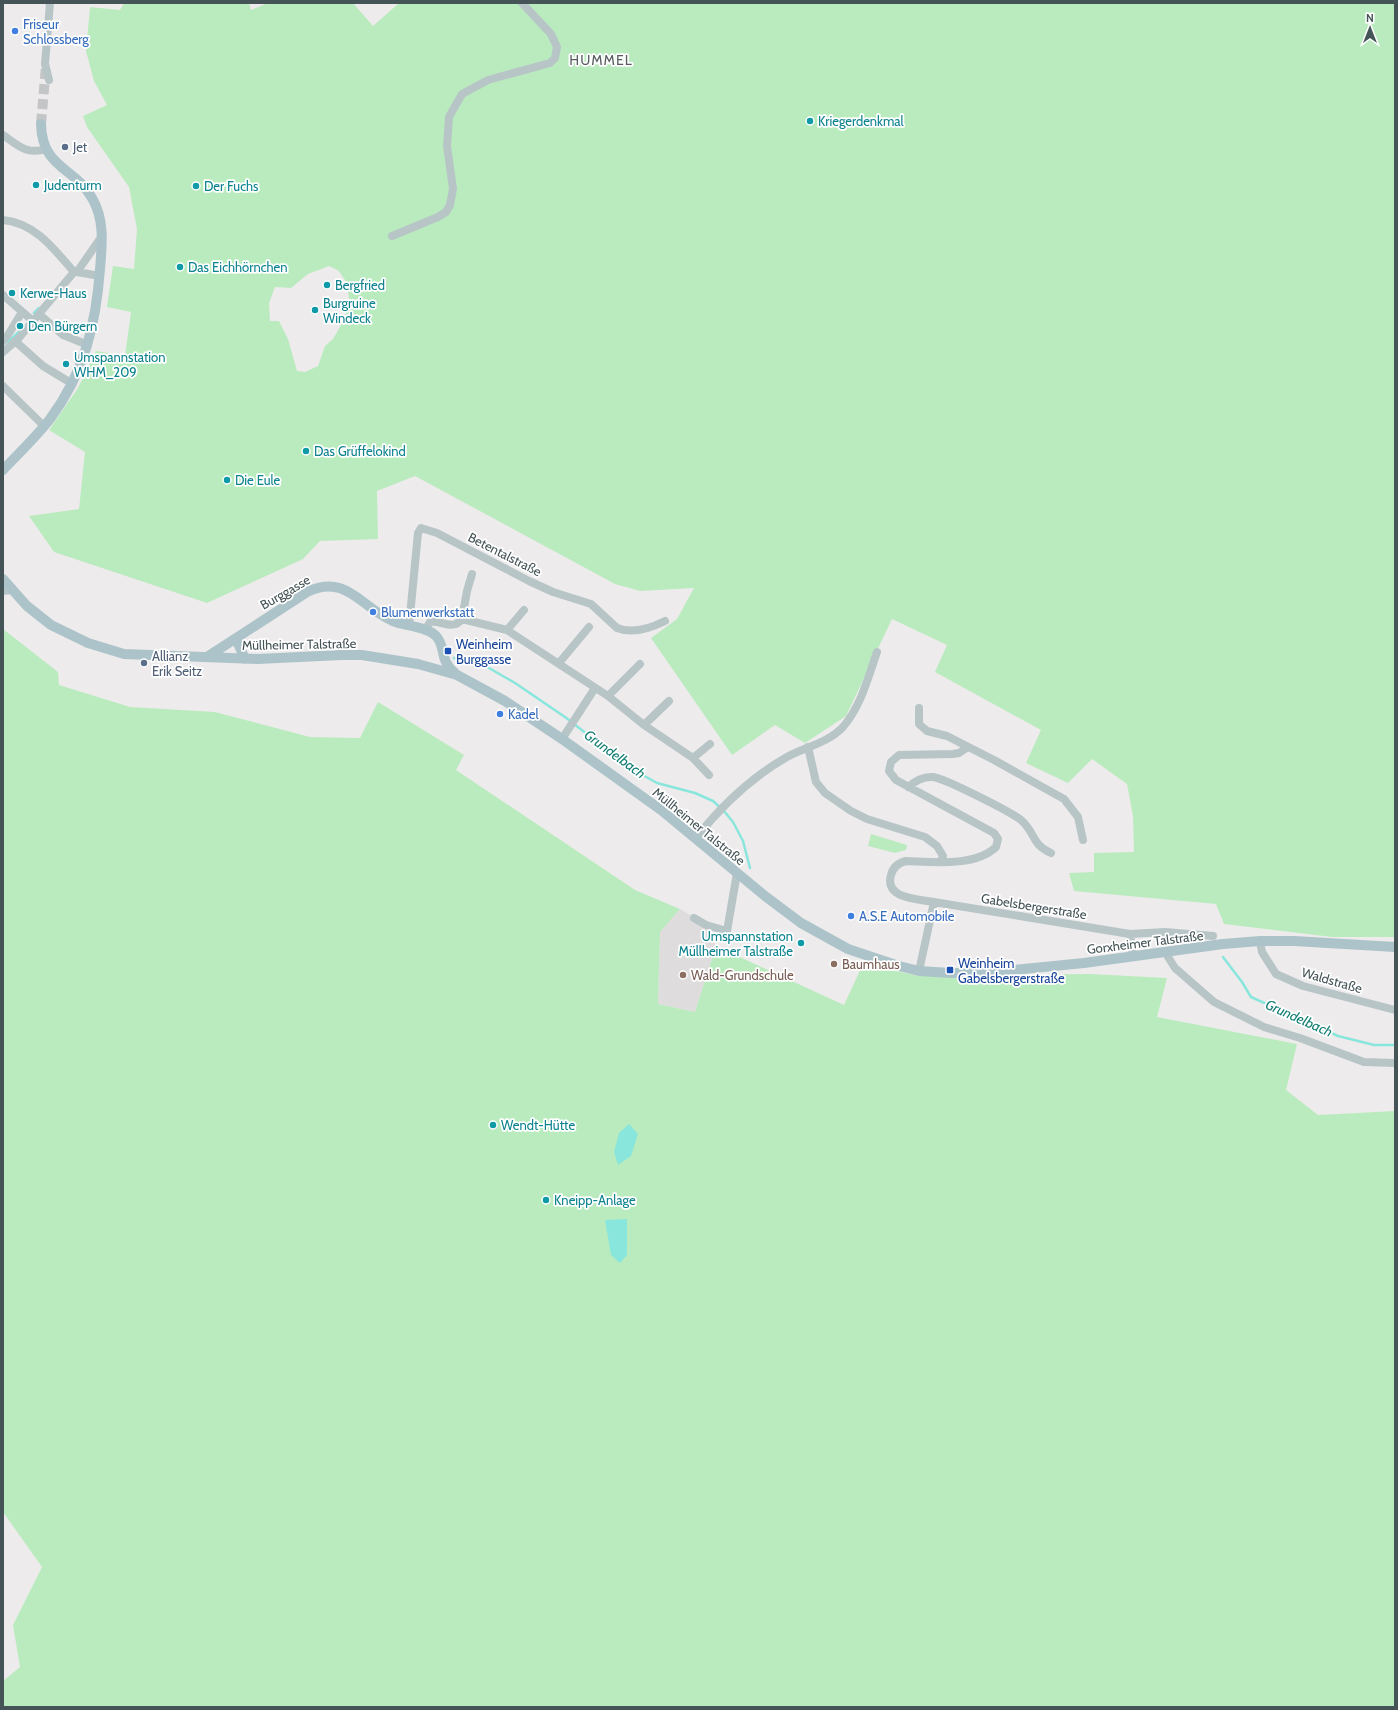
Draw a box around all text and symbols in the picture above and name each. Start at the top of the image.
north arrow [1350,8,1390,48]
text: N [1366,11,1374,25]
place label: Friseur Schlossberg [23,16,89,47]
marker: Friseur Schlossberg [10,26,20,36]
district label: HUMMEL [569,51,633,69]
place label: Kriegerdenkmal [818,113,904,129]
marker: Kriegerdenkmal [805,116,815,126]
place label: Jet [72,139,88,155]
marker: Jet [60,142,70,152]
place label: Judenturm [43,177,102,193]
place label: Der Fuchs [204,178,259,194]
marker: Judenturm [31,180,41,190]
marker: Der Fuchs [191,181,201,191]
place label: Das Eichhörnchen [188,259,288,275]
marker: Das Eichhörnchen [175,262,185,272]
place label: Bergfried [335,277,385,293]
marker: Bergfried [322,280,332,290]
place label: Kerwe-Haus [20,285,87,301]
marker: Kerwe-Haus [7,288,17,298]
place label: Burgruine Windeck [323,295,376,326]
marker: Burgruine Windeck [310,305,320,315]
place label: Den Bürgern [28,318,97,334]
marker: Den Bürgern [15,321,25,331]
place label: Umspannstation WHM_209 [74,349,165,380]
marker: Umspannstation WHM_209 [61,359,71,369]
place label: Das Grüffelokind [314,443,406,459]
marker: Das Grüffelokind [301,446,311,456]
place label: Die Eule [235,472,280,488]
marker: Die Eule [222,475,232,485]
street label: Betentalstraße [466,529,545,580]
street label: Burggasse [257,571,313,613]
place label: Blumenwerkstatt [381,604,475,620]
marker: Blumenwerkstatt [368,607,378,617]
street label: Müllheimer Talstraße [242,635,357,653]
place label: Weinheim Burggasse [456,636,512,667]
marker: Weinheim Burggasse [443,646,453,656]
place label: Allianz Erik Seitz [152,648,202,679]
marker: Allianz Erik Seitz [139,658,149,668]
place label: Kadel [508,706,539,722]
marker: Kadel [495,709,505,719]
water label: Grundelbach [581,726,649,782]
street label: Müllheimer Talstraße [649,784,749,868]
street label: Gabelsbergerstraße [980,890,1088,922]
place label: A.S.E Automobile [859,908,955,924]
marker: A.S.E Automobile [846,911,856,921]
street label: Gorxheimer Talstraße [1086,927,1204,957]
place label: Umspannstation Müllheimer Talstraße [679,928,793,959]
marker: Umspannstation Müllheimer Talstraße [796,938,806,948]
place label: Weinheim Gabelsbergerstraße [958,955,1065,986]
place label: Baumhaus [842,956,900,972]
marker: Baumhaus [829,959,839,969]
street label: Waldstraße [1300,964,1364,996]
marker: Weinheim Gabelsbergerstraße [945,965,955,975]
place label: Wald-Grundschule [691,967,794,983]
marker: Wald-Grundschule [678,970,688,980]
water label: Grundelbach [1263,995,1335,1041]
place label: Wendt-Hütte [501,1117,575,1133]
marker: Wendt-Hütte [488,1120,498,1130]
place label: Kneipp-Anlage [554,1192,636,1208]
marker: Kneipp-Anlage [541,1195,551,1205]

